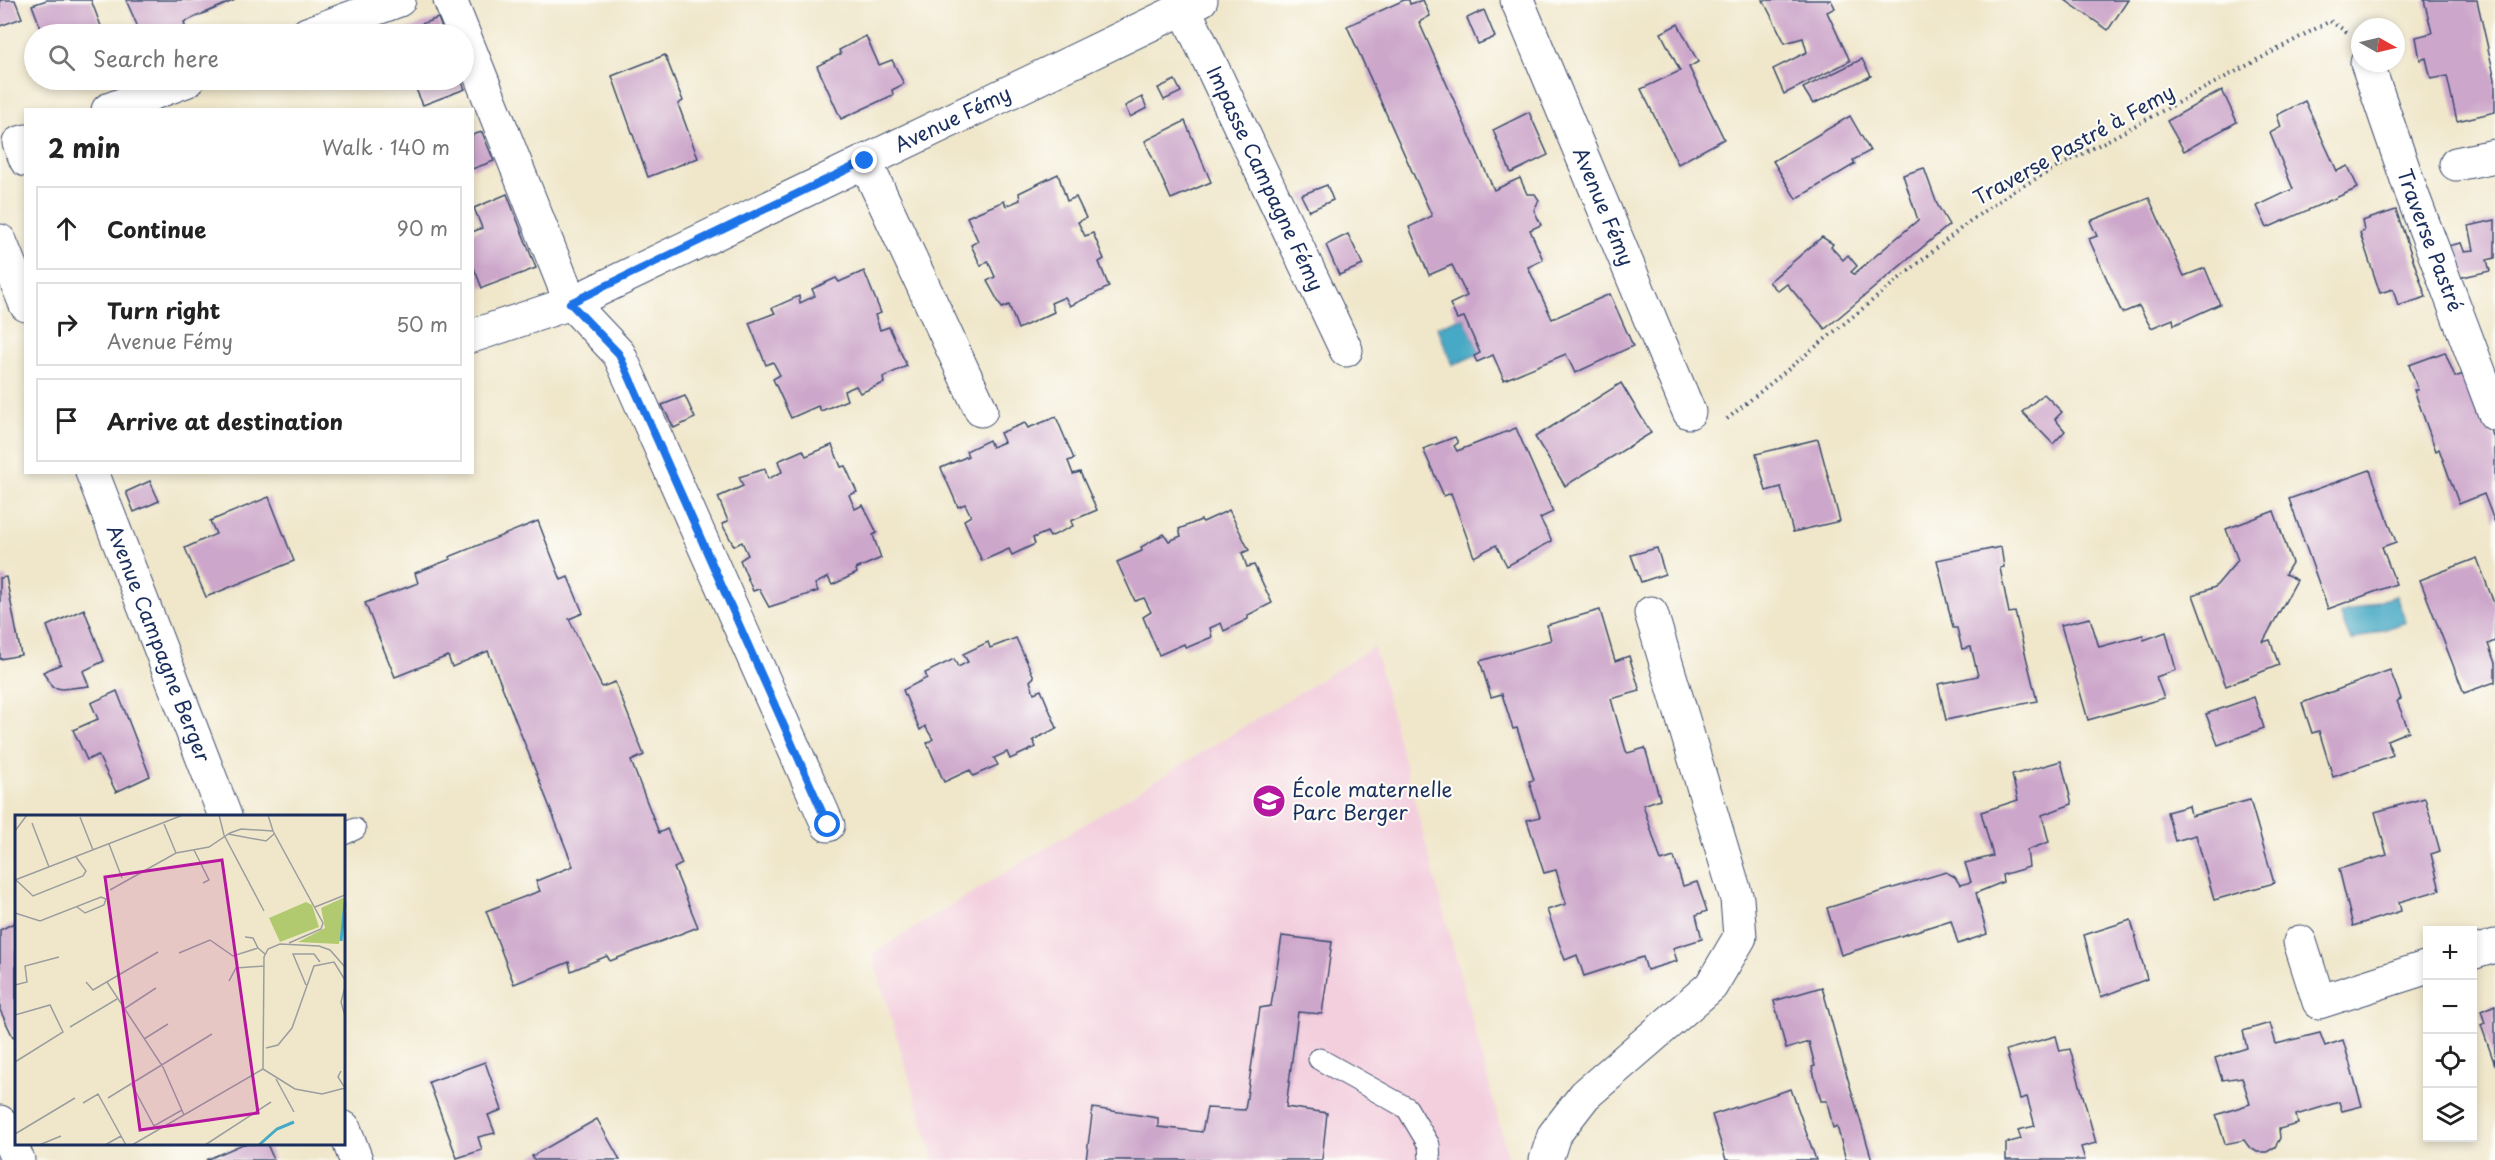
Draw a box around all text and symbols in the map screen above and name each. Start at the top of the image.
north arrow [2351,18,2405,72]
search box [24,24,474,90]
icon: search [45,41,78,74]
text: Search here [93,41,219,74]
street label: Impasse Campagne Fémy [1200,61,1332,296]
street label: Traverse Pastré à Femy [1967,76,2180,212]
street label: Avenue Fémy [889,78,1016,159]
text: 2 min [48,128,121,167]
text: Walk · 140 m [322,132,450,162]
street label: Avenue Fémy [1566,142,1642,270]
route end [851,147,877,173]
street label: Traverse Pastré [2390,165,2471,316]
icon: ahead [50,212,83,245]
text: Continue [107,212,206,245]
text: 90 m [397,213,448,243]
text: Turn right [107,293,220,326]
icon: right [50,308,83,341]
text: 50 m [396,309,448,339]
text: Avenue Fémy [107,326,233,356]
icon: arrive [50,404,83,437]
text: Arrive at destination [107,404,343,437]
street label: Avenue Campagne Berger [100,520,219,767]
place label: École maternelle Parc Berger [1292,774,1452,827]
school or university icon: École maternelle Parc Berger [1251,783,1287,819]
route start [814,811,840,837]
inset map [15,815,345,1145]
map controls [2423,926,2477,1142]
button: + [2423,926,2477,980]
button: − [2423,980,2477,1034]
button: locate [2423,1034,2477,1088]
button: layers [2423,1088,2477,1142]

